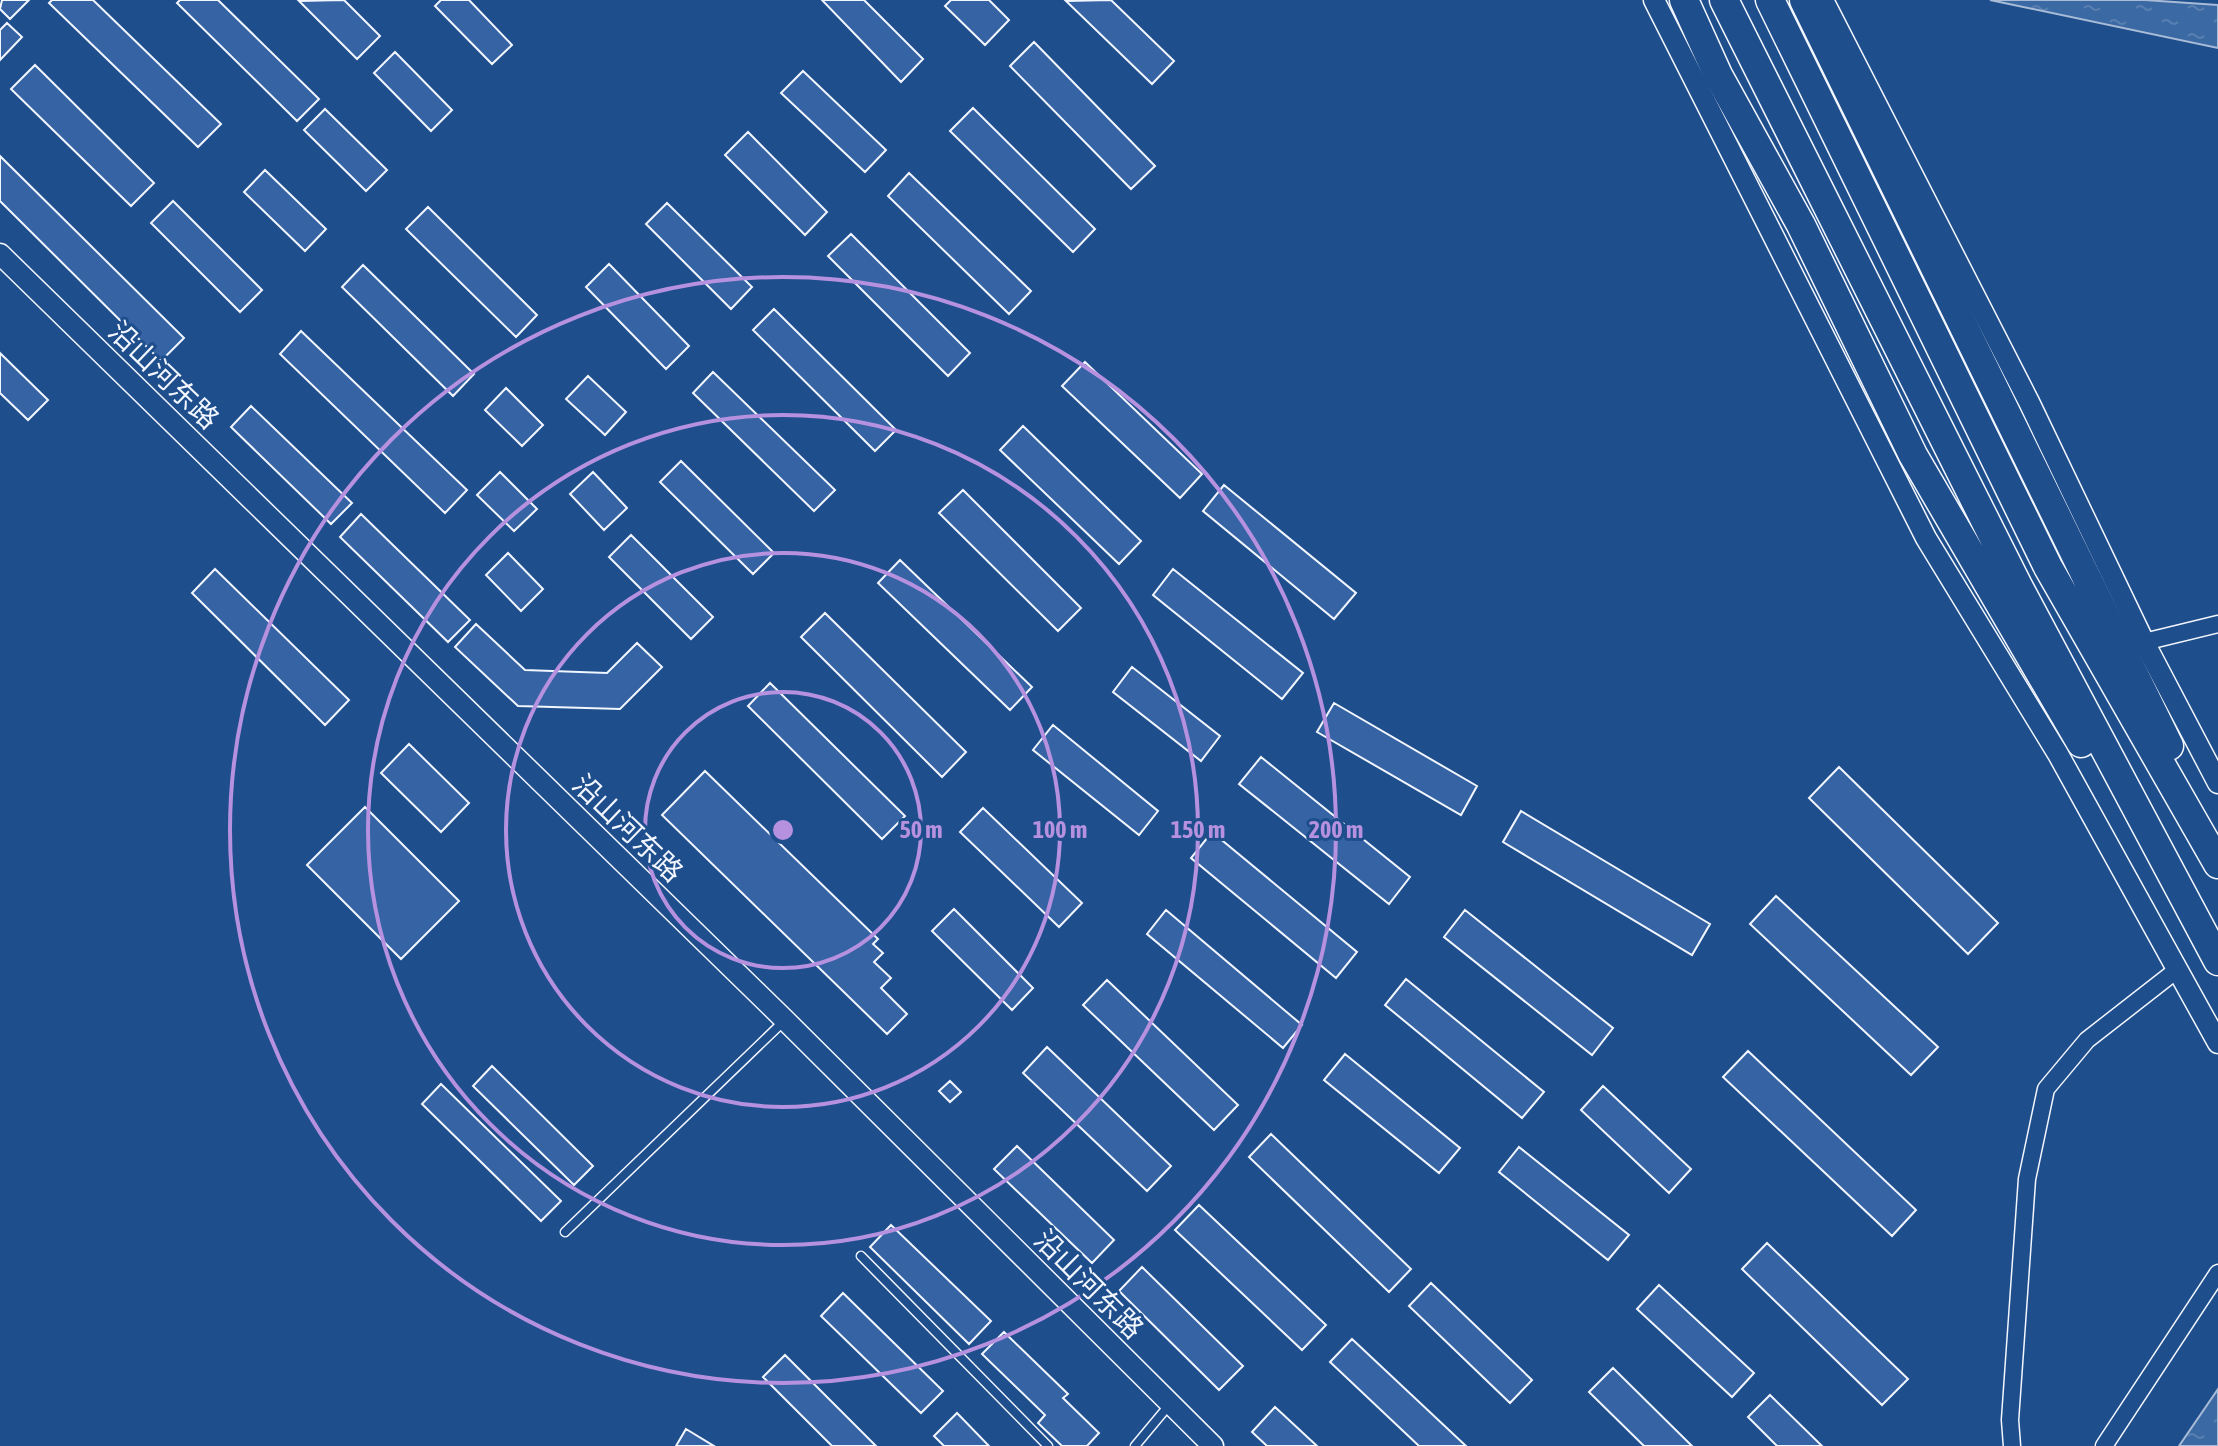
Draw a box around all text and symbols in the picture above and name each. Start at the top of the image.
street label: 沿山河东路 [103,315,225,435]
street label: 沿山河东路 [567,768,689,888]
centre of rings [769,816,797,844]
text: 50 m [899,816,943,843]
text: 100 m [1033,816,1087,843]
text: 150 m [1171,816,1225,843]
text: 200 m [1309,816,1363,843]
street label: 沿山河东路 [1028,1223,1150,1345]

